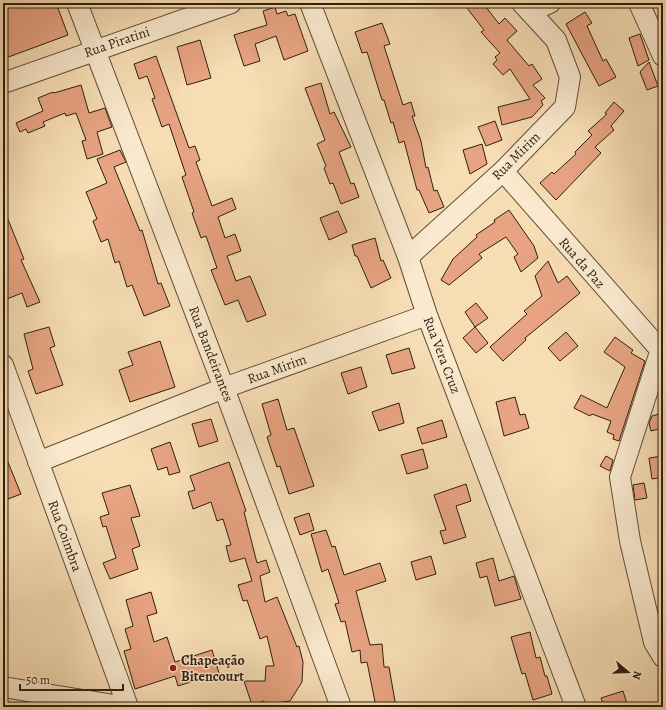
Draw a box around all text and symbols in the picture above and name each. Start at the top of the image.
street label: Rua Piratini [82,22,153,62]
street label: Rua Mirim [487,127,545,185]
street label: Rua da Paz [554,233,610,293]
street label: Rua Bandeirantes [184,303,238,405]
street label: Rua Vera Cruz [419,314,465,396]
street label: Rua Mirim [245,349,310,388]
street label: Rua Coimbra [43,498,87,575]
place label: Chapeação Bitencourt [181,651,245,686]
north arrow [608,652,648,692]
marker: Chapeação Bitencourt [168,663,178,673]
scale bar [20,666,123,692]
text: N [629,669,645,681]
text: 50 m [26,672,50,688]

